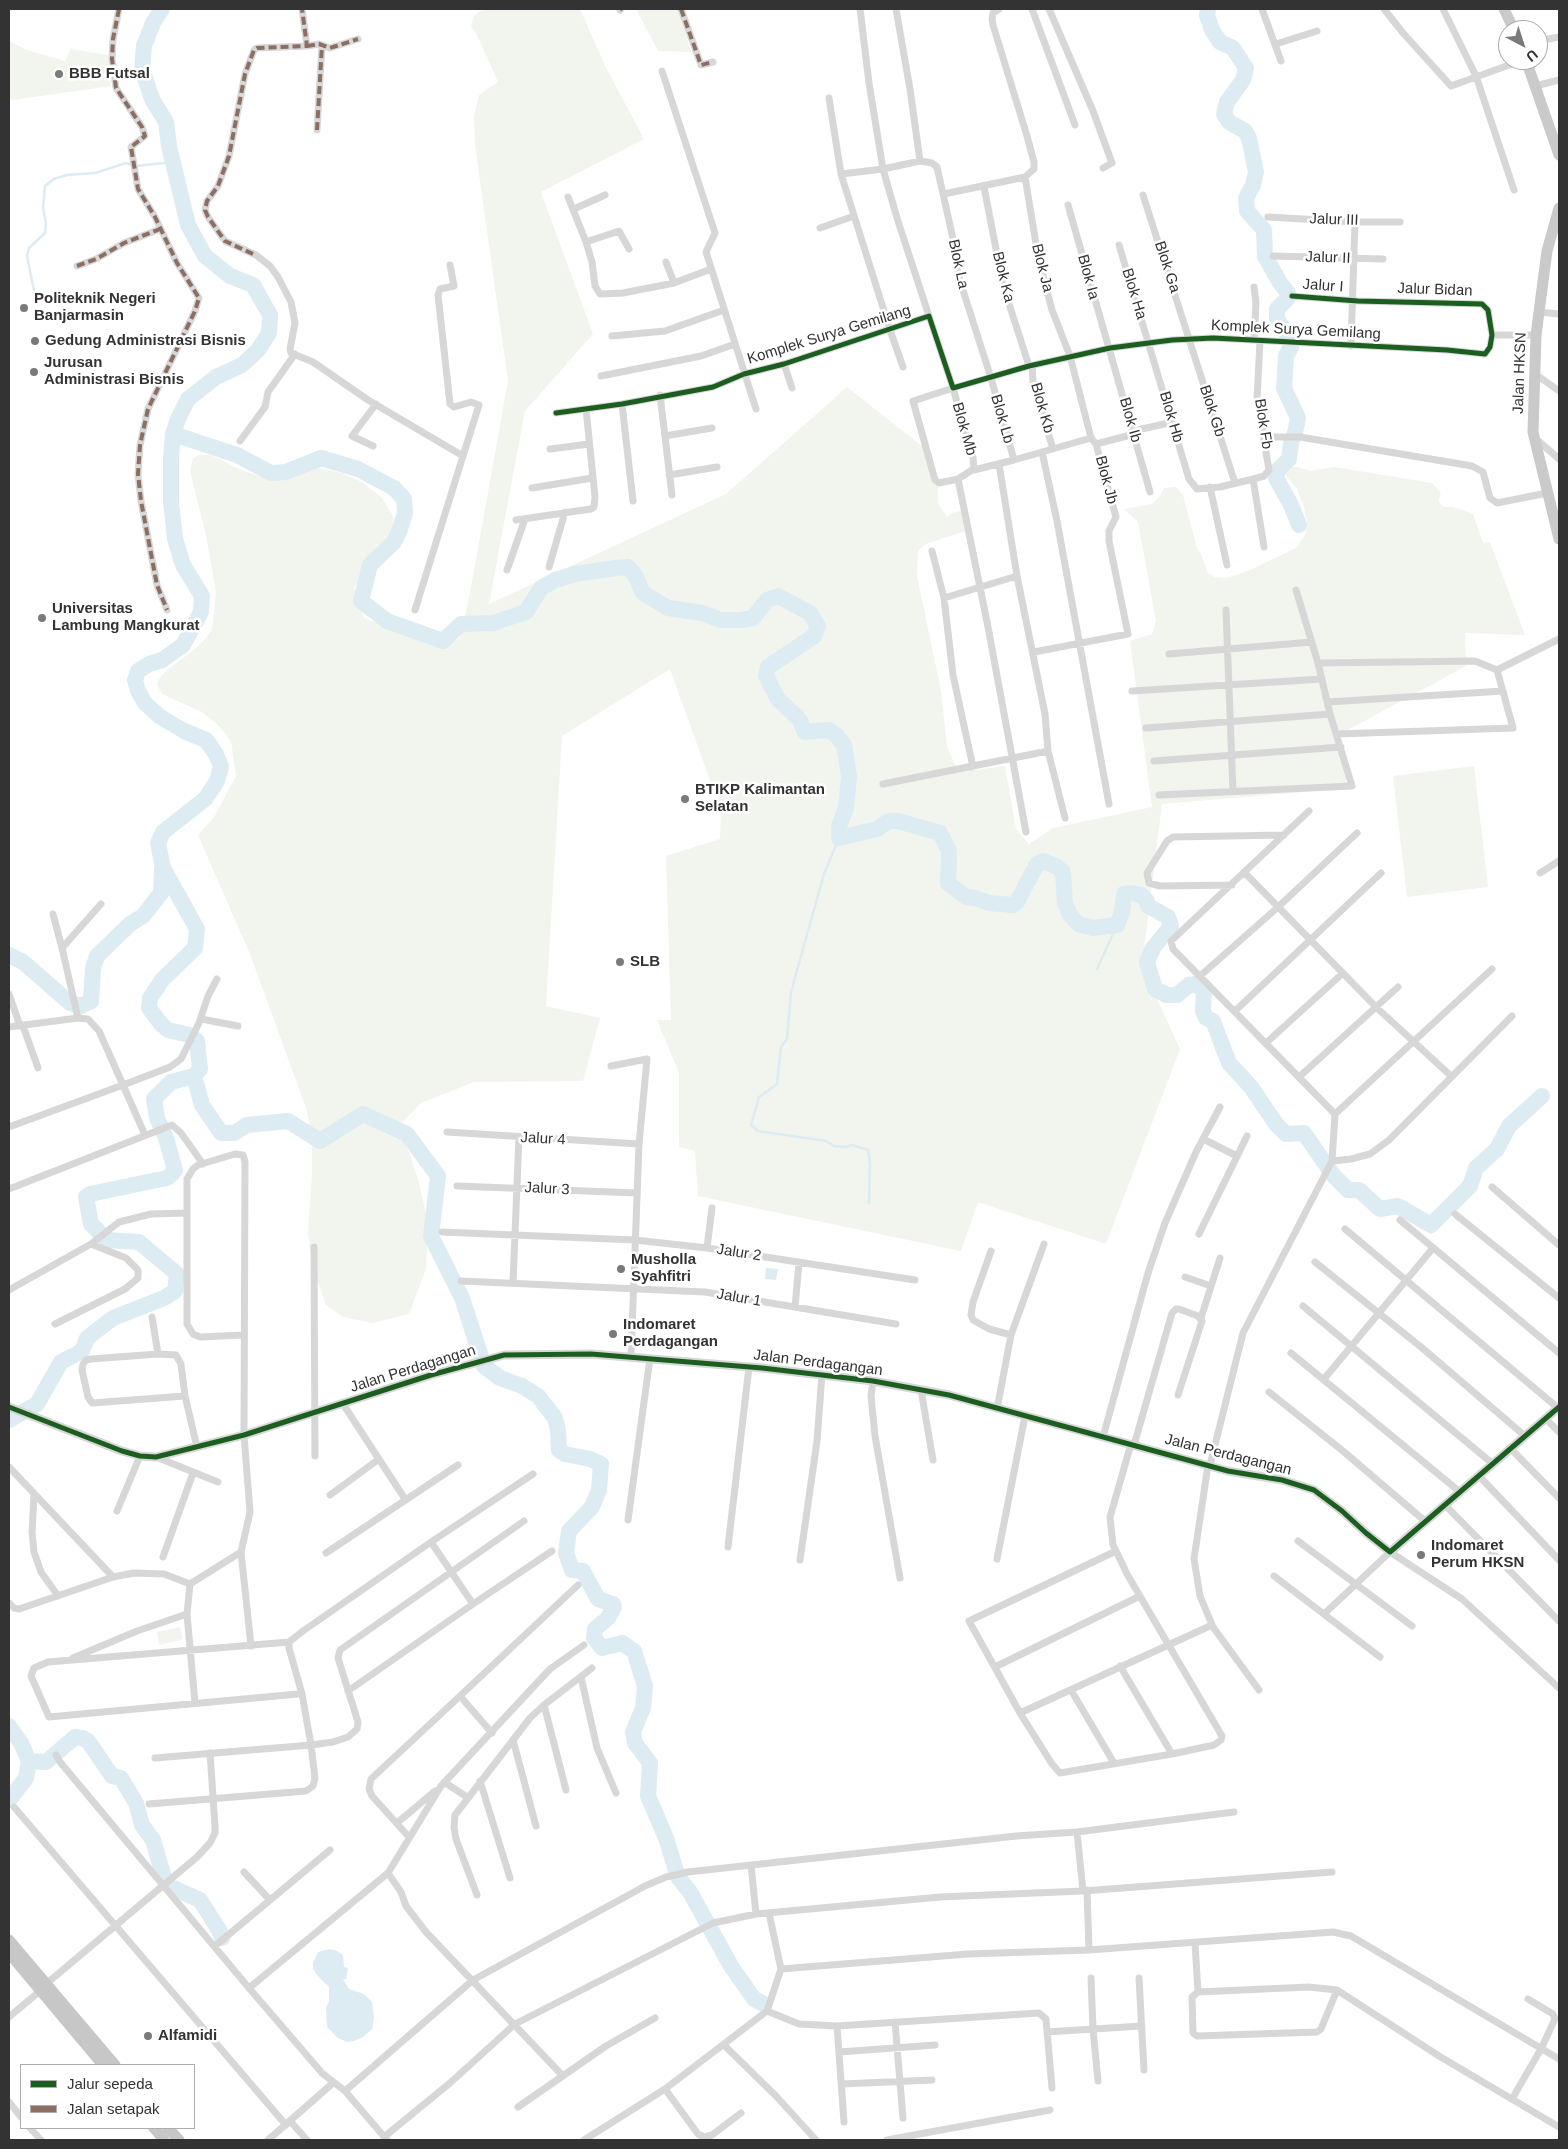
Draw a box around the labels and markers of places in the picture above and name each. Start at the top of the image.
place label: BBB Futsal [69,65,150,83]
marker: BBB Futsal [53,68,65,80]
place label: Politeknik Negeri Banjarmasin [34,290,156,325]
marker: Politeknik Negeri Banjarmasin [18,302,30,314]
place label: Gedung Administrasi Bisnis [45,332,246,350]
marker: Gedung Administrasi Bisnis [29,335,41,347]
place label: Jurusan Administrasi Bisnis [44,354,184,389]
marker: Jurusan Administrasi Bisnis [28,366,40,378]
place label: Universitas Lambung Mangkurat [52,600,200,635]
marker: Universitas Lambung Mangkurat [36,612,48,624]
place label: BTIKP Kalimantan Selatan [695,781,825,816]
marker: BTIKP Kalimantan Selatan [679,793,691,805]
place label: SLB [630,953,660,971]
marker: SLB [614,956,626,968]
place label: Musholla Syahfitri [631,1251,696,1286]
marker: Musholla Syahfitri [615,1263,627,1275]
place label: Indomaret Perdagangan [623,1316,718,1351]
marker: Indomaret Perdagangan [607,1328,619,1340]
place label: Indomaret Perum HKSN [1431,1537,1524,1572]
marker: Indomaret Perum HKSN [1415,1549,1427,1561]
place label: Alfamidi [158,2027,217,2045]
marker: Alfamidi [142,2030,154,2042]

